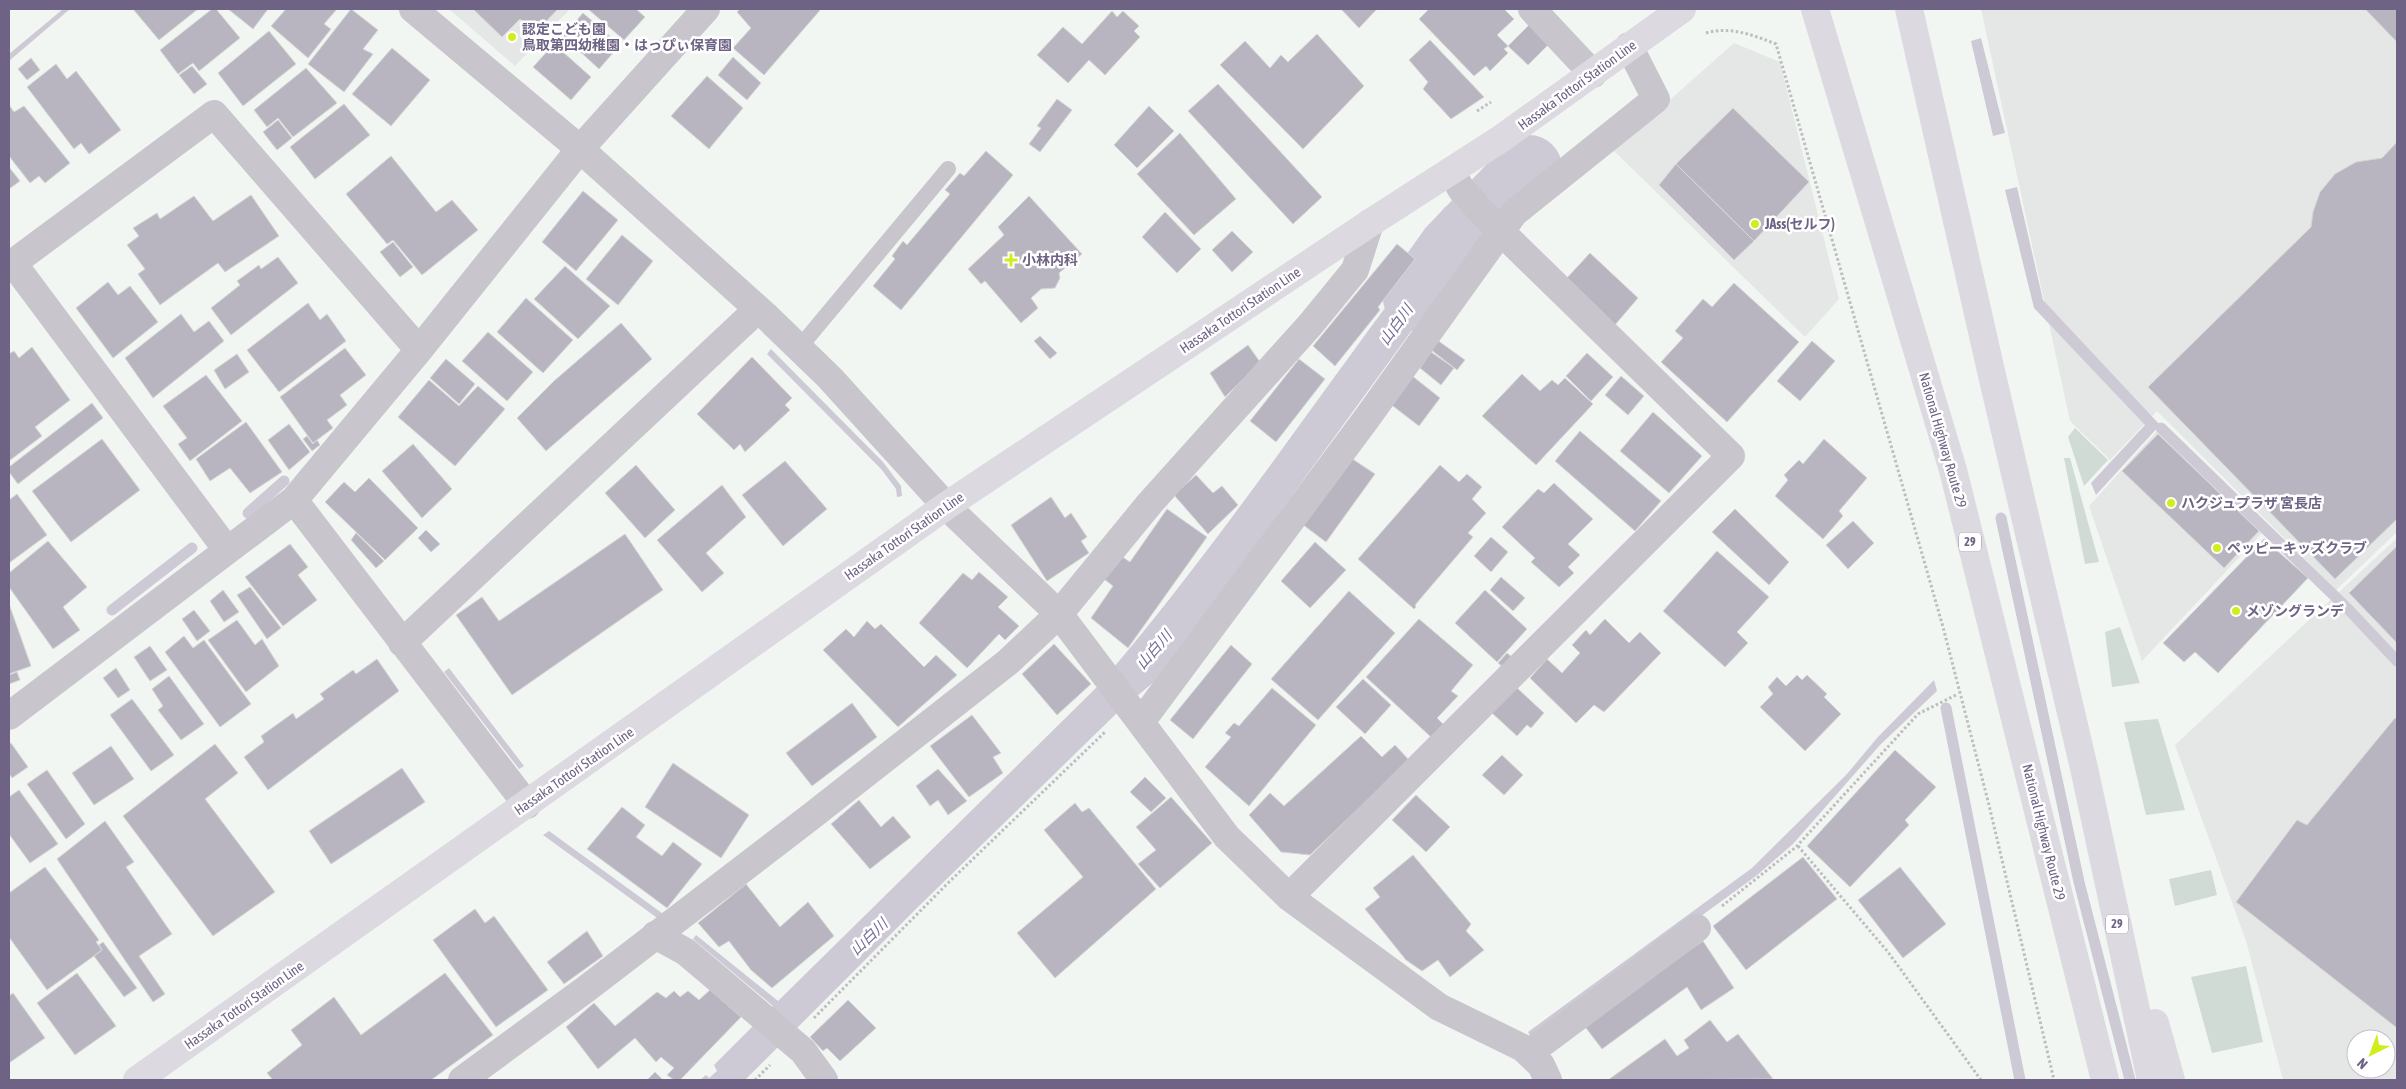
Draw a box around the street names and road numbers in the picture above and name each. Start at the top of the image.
street label: Hassaka Tottori Station Line [1515,37,1639,133]
street label: Hassaka Tottori Station Line [1177,264,1303,356]
street label: National Highway Route 29 [1916,371,1970,509]
street label: Hassaka Tottori Station Line [841,489,967,583]
road number: 29 [1959,532,1981,552]
street label: Hassaka Tottori Station Line [511,724,637,818]
street label: National Highway Route 29 [2019,762,2069,902]
road number: 29 [2106,914,2128,934]
street label: Hassaka Tottori Station Line [181,958,307,1052]

